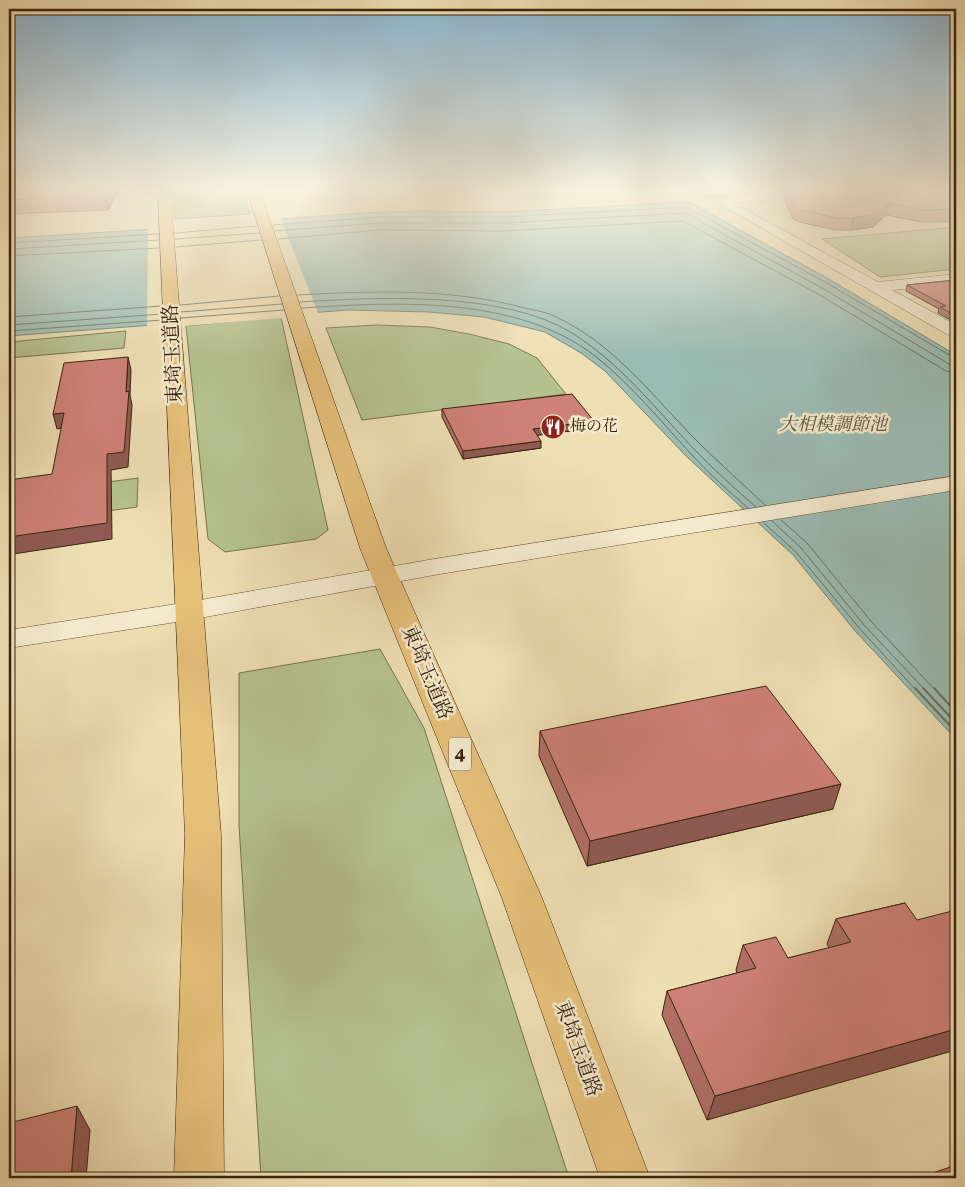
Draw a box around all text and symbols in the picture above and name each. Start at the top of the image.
street label: 東埼玉道路 [157,303,191,405]
water label: 大相模調節池 [779,413,889,438]
restaurant icon: 梅の花 [540,414,566,440]
place label: 梅の花 [570,416,618,438]
street label: 東埼玉道路 [394,622,458,724]
road number: 4 [449,738,471,771]
street label: 東埼玉道路 [547,997,607,1101]

